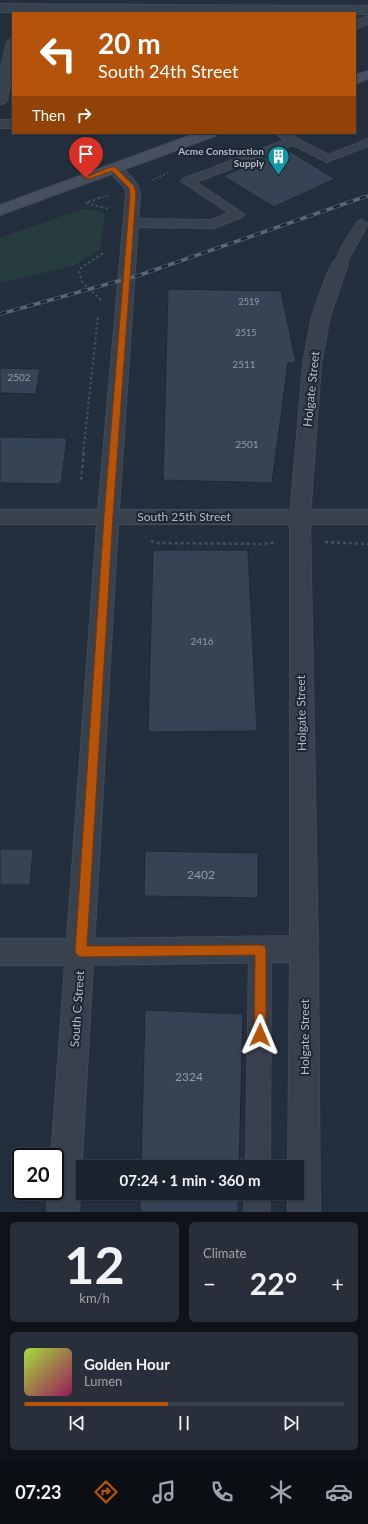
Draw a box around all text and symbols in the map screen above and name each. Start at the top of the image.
text: 20 m [98,26,161,60]
icon: left [32,28,84,80]
text: South 24th Street [98,60,238,82]
icon: right [73,104,95,126]
text: Then [32,106,65,124]
pin [69,137,103,178]
icon: arrive [75,143,97,165]
building icon: Acme Construction Supply [266,144,292,177]
place label: Acme Construction Supply [177,145,265,169]
house number: 2519 [239,296,259,307]
house number: 2515 [236,327,256,338]
street label: Holgate Street [300,350,323,428]
house number: 2511 [232,358,256,370]
house number: 2502 [7,371,31,383]
house number: 2501 [235,438,259,450]
street label: South 25th Street [137,509,232,524]
house number: 2416 [190,635,214,647]
street label: Holgate Street [293,674,309,751]
house number: 2402 [187,867,215,882]
street label: South C Street [67,970,87,1048]
street label: Holgate Street [297,998,312,1075]
position arrow [239,1014,281,1056]
house number: 2324 [175,1069,203,1084]
speed limit sign: 20 [12,1148,64,1200]
text: 07:24 · 1 min · 360 m [120,1171,260,1189]
text: 12 [64,1233,125,1295]
text: Climate [203,1245,246,1261]
text: 22° [250,1265,297,1301]
text: − [203,1270,216,1297]
text: + [331,1270,344,1297]
text: km/h [79,1290,110,1306]
text: Golden Hour [84,1355,170,1373]
text: Lumen [84,1373,122,1389]
icon: previous [66,1412,88,1434]
icon: pause [173,1412,195,1434]
icon: next [280,1412,302,1434]
icon: directions [92,1478,120,1506]
icon: music [150,1478,178,1506]
icon: phone [208,1478,236,1506]
icon: climate [267,1478,295,1506]
icon: car [325,1478,353,1506]
text: 07:23 [15,1481,62,1503]

